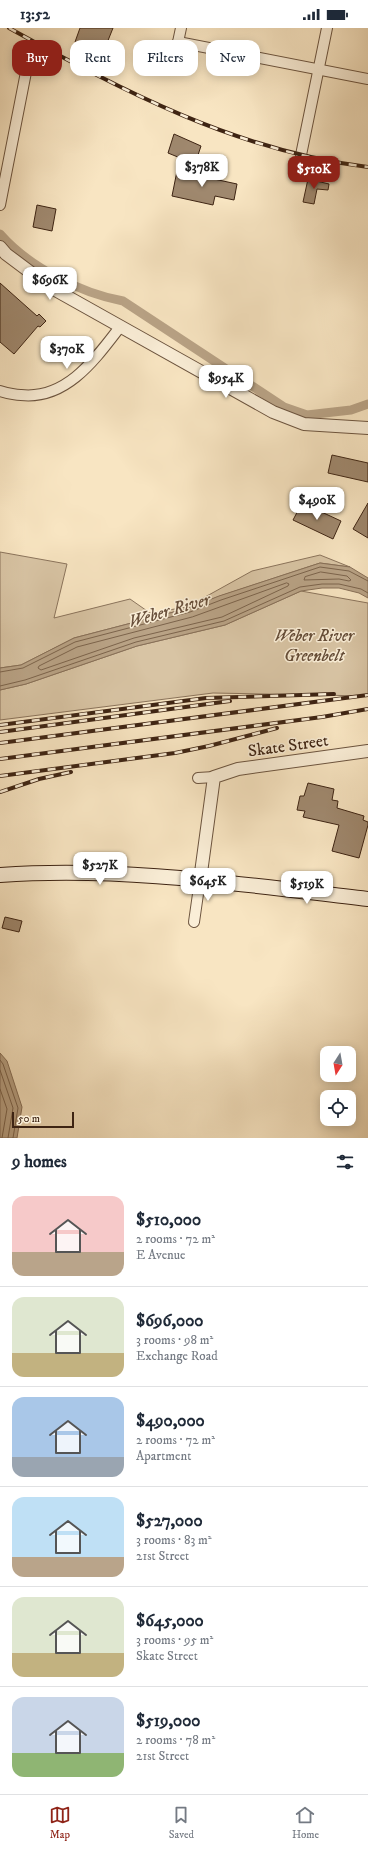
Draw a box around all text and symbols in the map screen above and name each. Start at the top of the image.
text: 13:52 [20,5,50,24]
chip: Buy [12,40,62,76]
chip: Rent [70,40,125,76]
chip: Filters [133,40,198,76]
chip: New [206,40,260,76]
pin: $378K [174,154,230,188]
pin: $510K [286,156,342,190]
text: $378K [185,159,219,175]
text: $510K [297,161,331,177]
pin: $696K [22,267,78,301]
text: $696K [32,272,68,288]
pin: $370K [39,336,95,370]
text: $370K [50,341,84,357]
pin: $954K [198,365,254,399]
text: $954K [208,370,244,386]
pin: $490K [289,487,345,521]
text: $490K [298,492,336,508]
water label: Weber River [126,588,214,633]
park label: Weber River Greenbelt [274,625,356,667]
street label: Skate Street [247,729,330,763]
pin: $527K [72,852,128,886]
text: $527K [82,857,118,873]
pin: $645K [180,868,236,902]
pin: $519K [279,871,335,905]
text: $645K [190,873,226,889]
text: $519K [290,876,324,892]
north arrow [320,1046,356,1082]
map controls [320,1046,356,1126]
button: locate [320,1090,356,1126]
scale bar [12,1110,74,1129]
text: 50 m [18,1112,40,1126]
text: 9 homes [12,1151,67,1173]
icon: filters [334,1151,356,1173]
text: $510,000 [136,1209,201,1231]
icon: home [44,1212,92,1260]
text: 2 rooms · 72 m² [136,1231,215,1247]
text: E Avenue [136,1247,185,1263]
text: $696,000 [136,1310,203,1332]
icon: home [44,1313,92,1361]
text: 3 rooms · 98 m² [136,1332,213,1348]
text: Exchange Road [136,1348,218,1364]
text: $490,000 [136,1410,205,1432]
icon: home [44,1413,92,1461]
text: 2 rooms · 72 m² [136,1432,215,1448]
text: Apartment [136,1448,191,1464]
text: $527,000 [136,1510,203,1532]
icon: home [44,1513,92,1561]
text: 3 rooms · 83 m² [136,1532,212,1548]
text: 21st Street [136,1548,189,1564]
text: $645,000 [136,1610,204,1632]
icon: home [44,1613,92,1661]
text: 3 rooms · 95 m² [136,1632,213,1648]
text: Skate Street [136,1648,198,1664]
text: $519,000 [136,1710,200,1732]
icon: home [44,1713,92,1761]
text: 2 rooms · 78 m² [136,1732,215,1748]
text: 21st Street [136,1748,189,1764]
tab: Map [49,1804,71,1842]
tab: Saved [169,1804,194,1842]
tab: Home [292,1804,319,1842]

